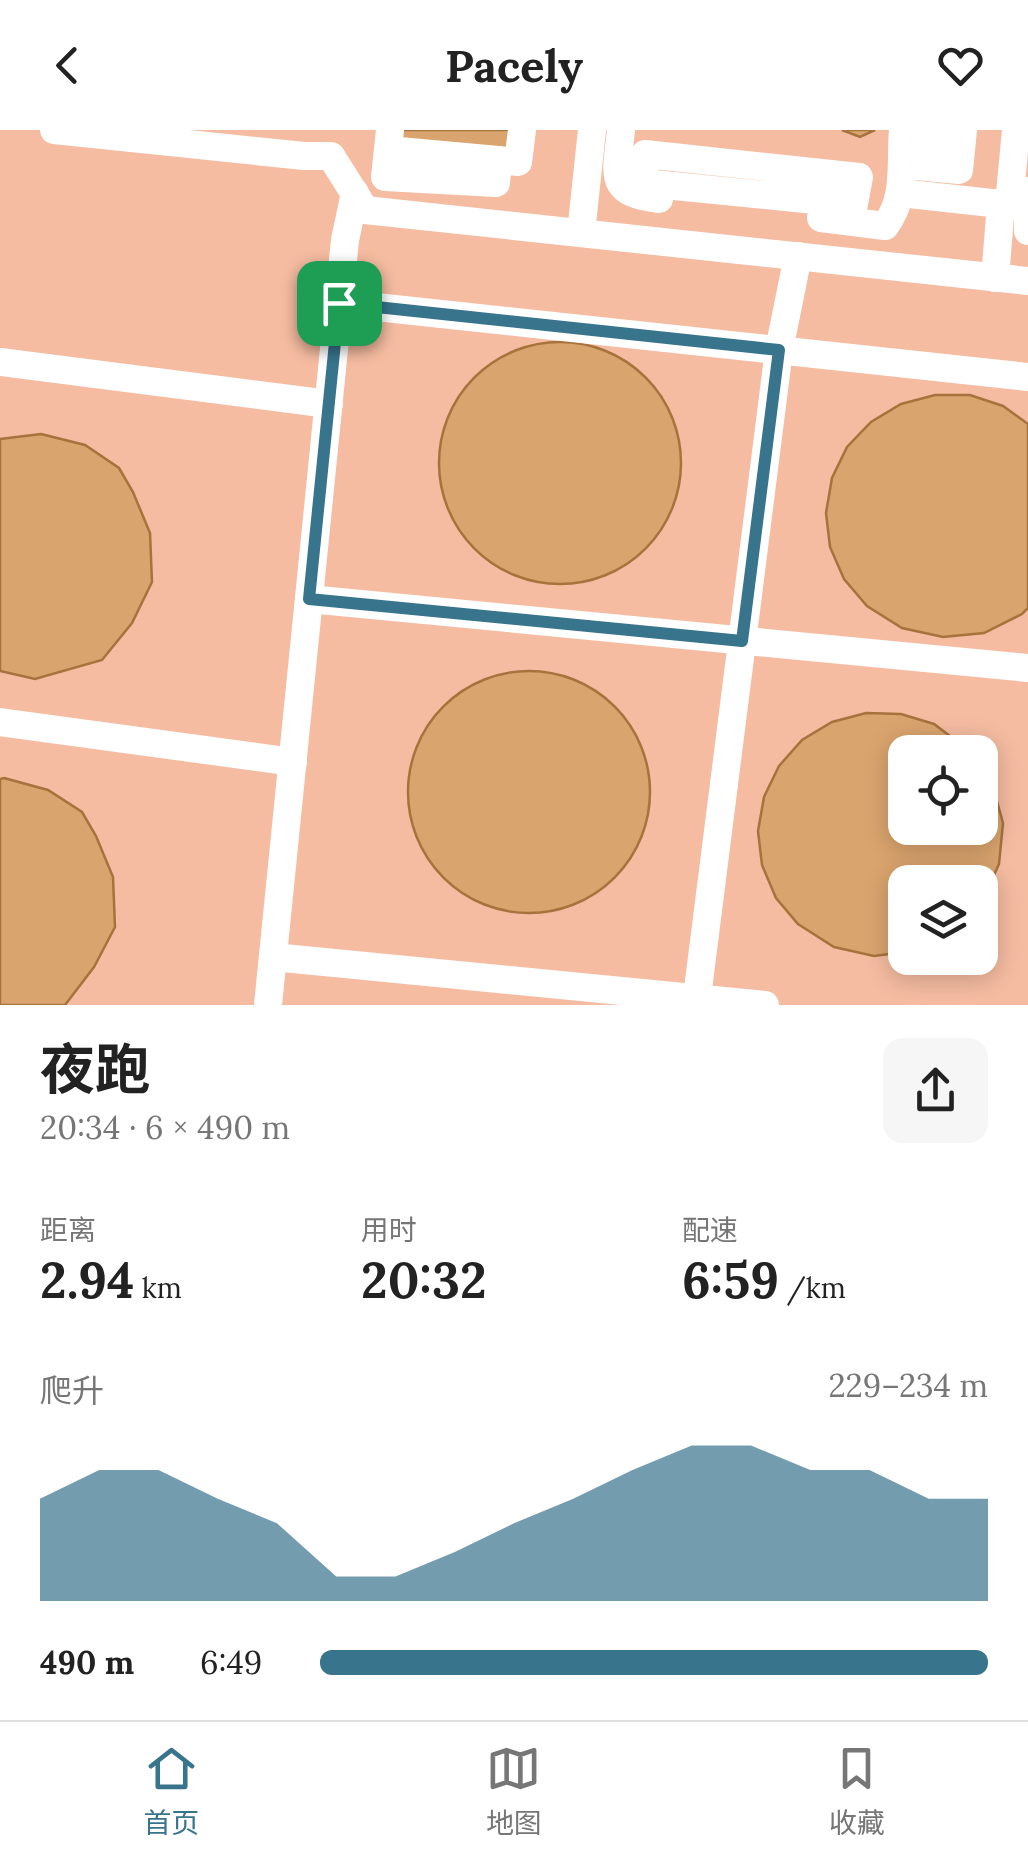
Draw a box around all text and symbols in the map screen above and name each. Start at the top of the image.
text: Pacely [445,37,583,94]
icon: back [40,38,95,93]
icon: heart [933,38,988,93]
pin [297,261,382,346]
icon: arrive [312,276,367,331]
map controls [888,735,998,975]
button: locate [888,735,998,845]
button: layers [888,865,998,975]
text: 夜跑 [40,1034,150,1104]
button: share [883,1038,988,1143]
text: 20:34 · 6 × 490 m [40,1107,290,1148]
text: 距离 [40,1212,96,1248]
text: 用时 [361,1212,417,1248]
text: 配速 [682,1212,738,1248]
text: 2.94 [40,1248,134,1312]
text: 20:32 [361,1248,487,1312]
text: 6:59 [682,1248,779,1312]
text: km [134,1270,182,1306]
text: /km [779,1270,846,1306]
text: 229–234 m [828,1365,988,1406]
text: 爬升 [40,1370,104,1411]
text: 490 m [40,1642,134,1683]
text: 6:49 [200,1642,262,1683]
tab: 首页 [143,1741,199,1841]
tab: 地图 [486,1741,542,1841]
tab: 收藏 [829,1741,885,1841]

